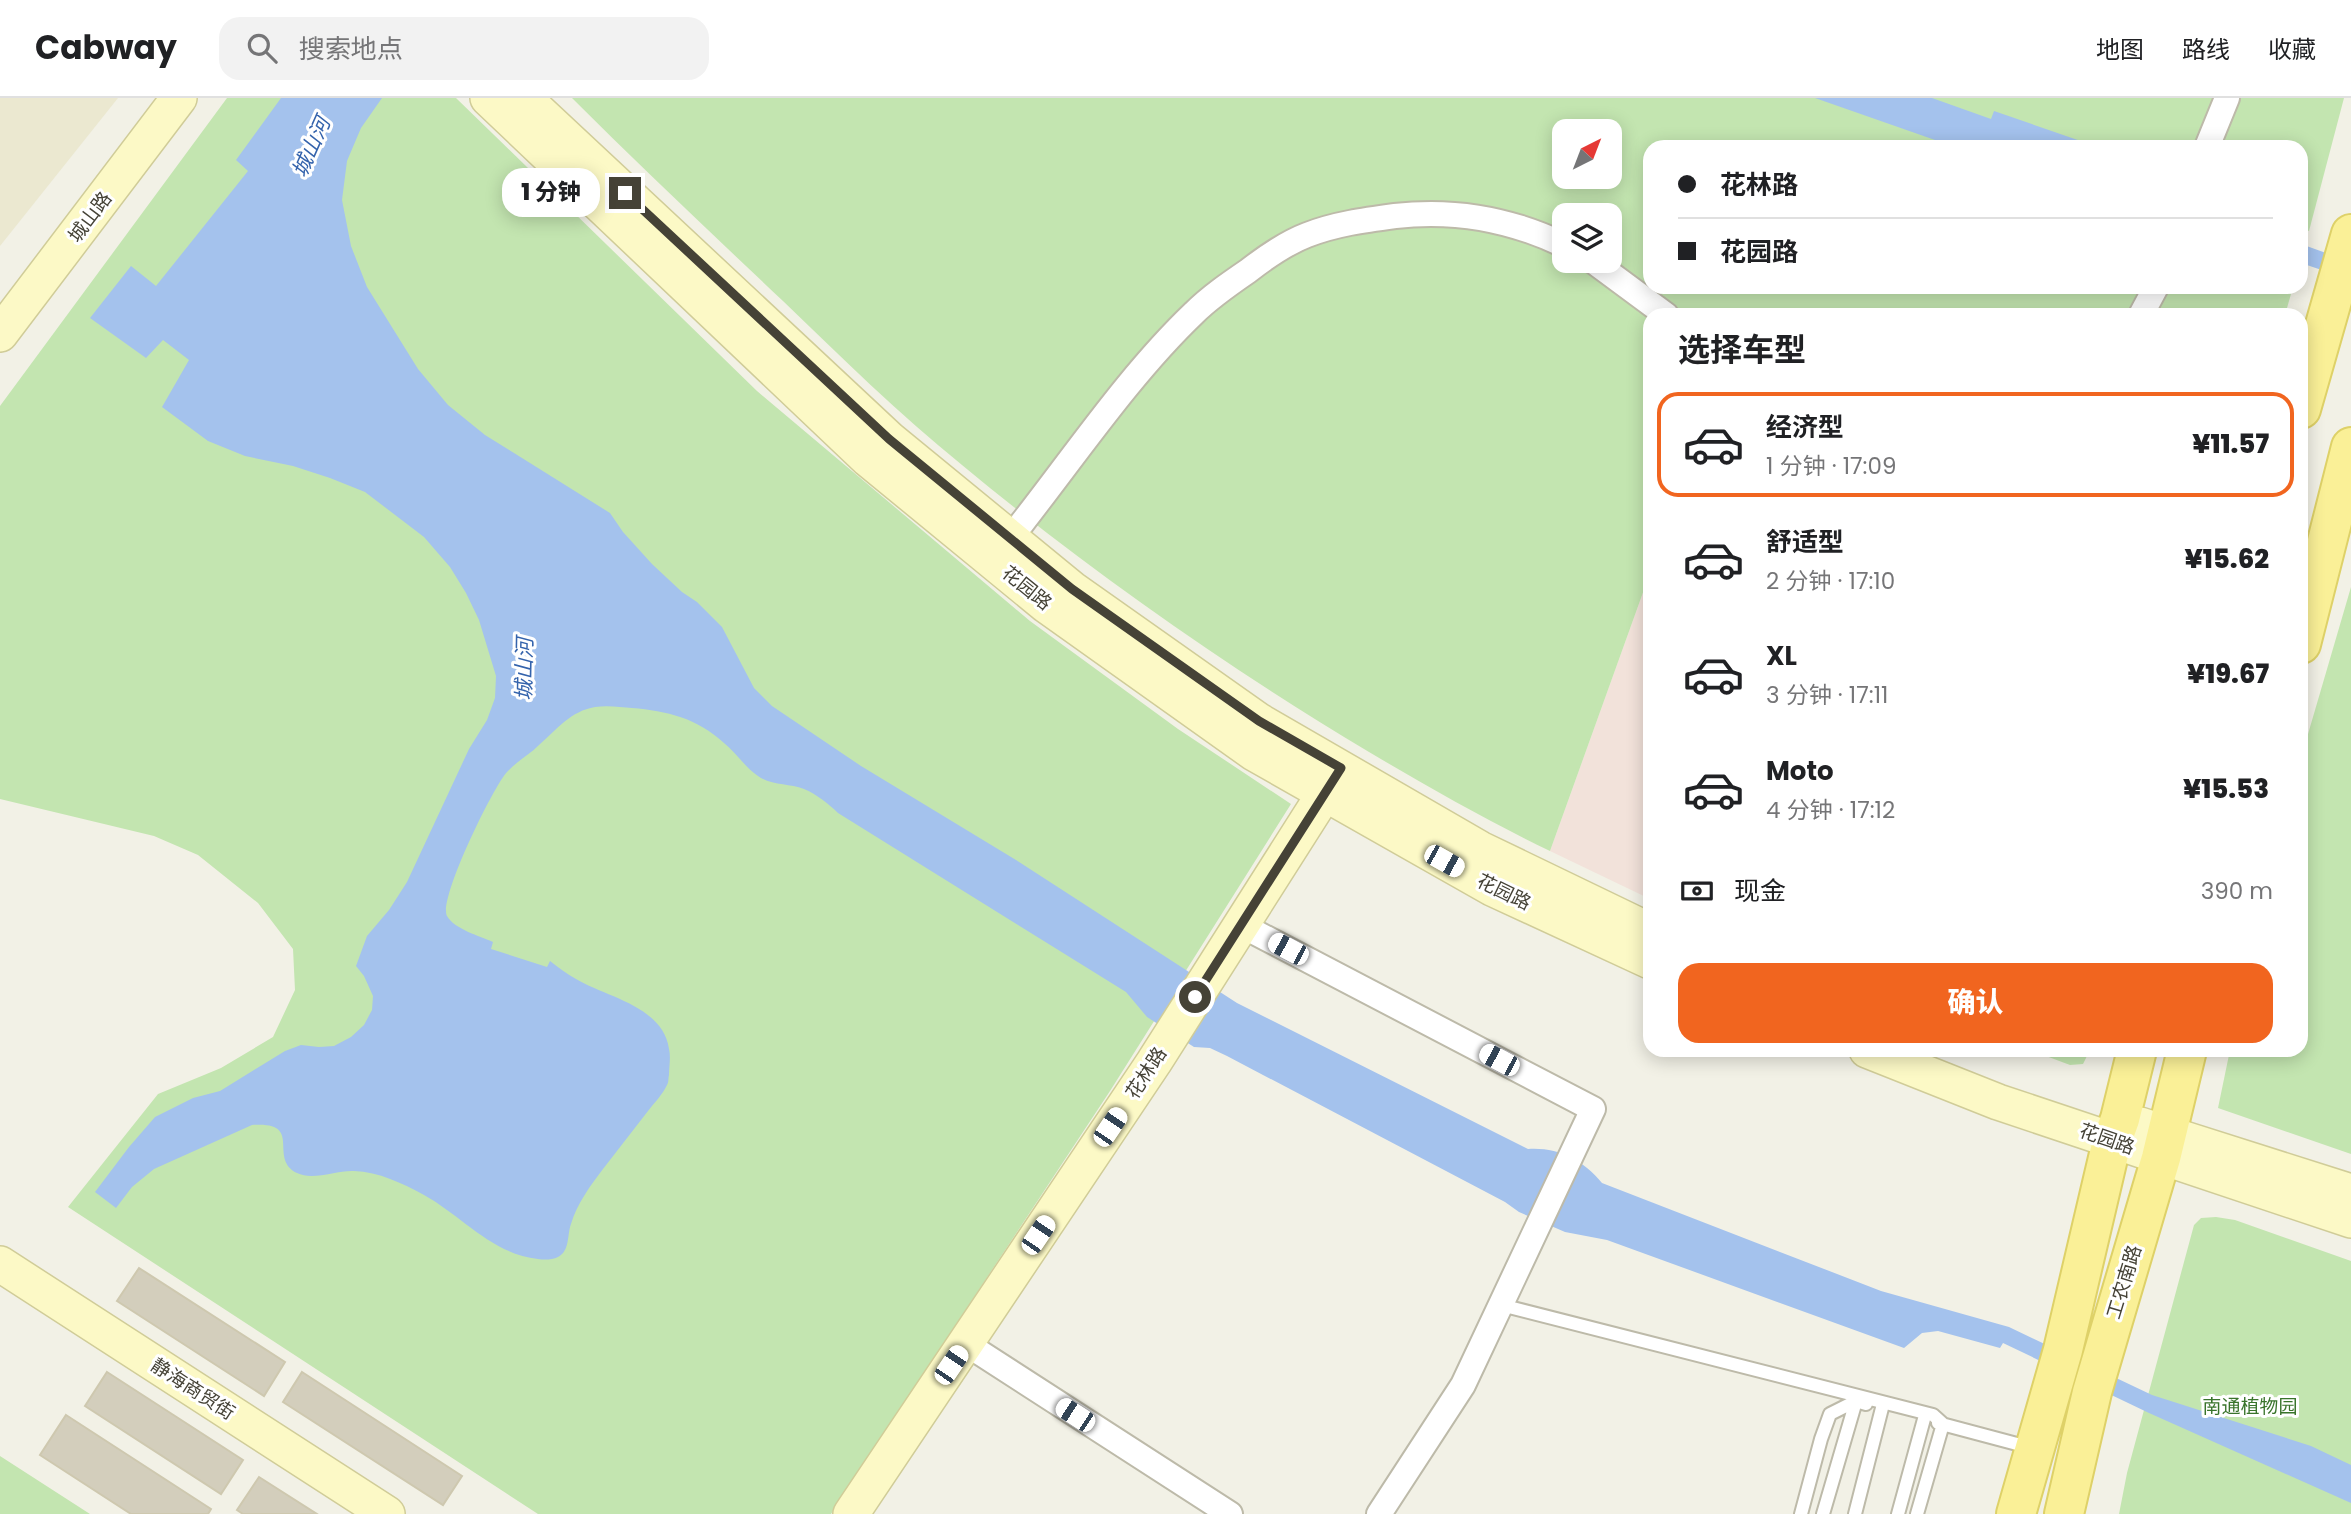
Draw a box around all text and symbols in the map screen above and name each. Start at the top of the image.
search box [219,17,709,80]
text: Cabway [35,24,177,71]
icon: search [243,29,281,67]
text: 搜索地点 [299,31,403,67]
text: 地图 [2096,33,2144,66]
text: 路线 [2182,33,2230,66]
text: 收藏 [2268,33,2316,66]
water label: 城山河 [285,109,339,182]
north arrow [1552,119,1622,189]
map controls [1552,119,1622,273]
text: 花林路 [1720,167,1798,203]
callout: 1 分钟 [503,168,600,217]
text: 1 分钟 [521,176,581,208]
route end [609,177,641,209]
street label: 城山路 [62,186,118,248]
button: layers [1552,203,1622,273]
text: 花园路 [1720,234,1798,270]
text: 选择车型 [1678,327,1806,372]
text: 经济型 [1766,409,1844,445]
icon: car [1682,413,1745,476]
text: ¥11.57 [2192,426,2269,462]
text: 1 分钟 · 17:09 [1766,450,1896,482]
text: 舒适型 [1766,524,1844,560]
icon: car [1682,528,1745,591]
text: ¥15.62 [2185,541,2269,577]
street label: 花园路 [996,560,1058,616]
text: 2 分钟 · 17:10 [1766,565,1895,597]
water label: 城山河 [509,633,539,701]
text: XL [1766,638,1797,674]
icon: car [1682,643,1745,706]
text: ¥19.67 [2187,656,2269,692]
text: 3 分钟 · 17:11 [1766,679,1888,711]
text: Moto [1766,753,1834,789]
icon: car [1682,758,1745,821]
text: ¥15.53 [2183,771,2269,807]
text: 4 分钟 · 17:12 [1766,794,1895,826]
car [1421,842,1468,880]
street label: 花园路 [1472,867,1536,917]
icon: cash [1678,872,1716,910]
text: 现金 [1734,873,1786,909]
text: 390 m [2201,875,2273,907]
car [1265,930,1312,968]
button: 确认 [1678,963,2273,1043]
route start [1179,981,1211,1013]
car [1476,1041,1523,1079]
street label: 花林路 [1119,1042,1173,1104]
car [1090,1104,1131,1150]
street label: 花园路 [2076,1117,2138,1161]
car [1018,1212,1059,1258]
street label: 工农南路 [2100,1242,2148,1322]
car [931,1342,972,1388]
street label: 静海商贸街 [146,1352,240,1426]
park label: 南通植物园 [2202,1393,2298,1420]
car [1052,1395,1099,1435]

